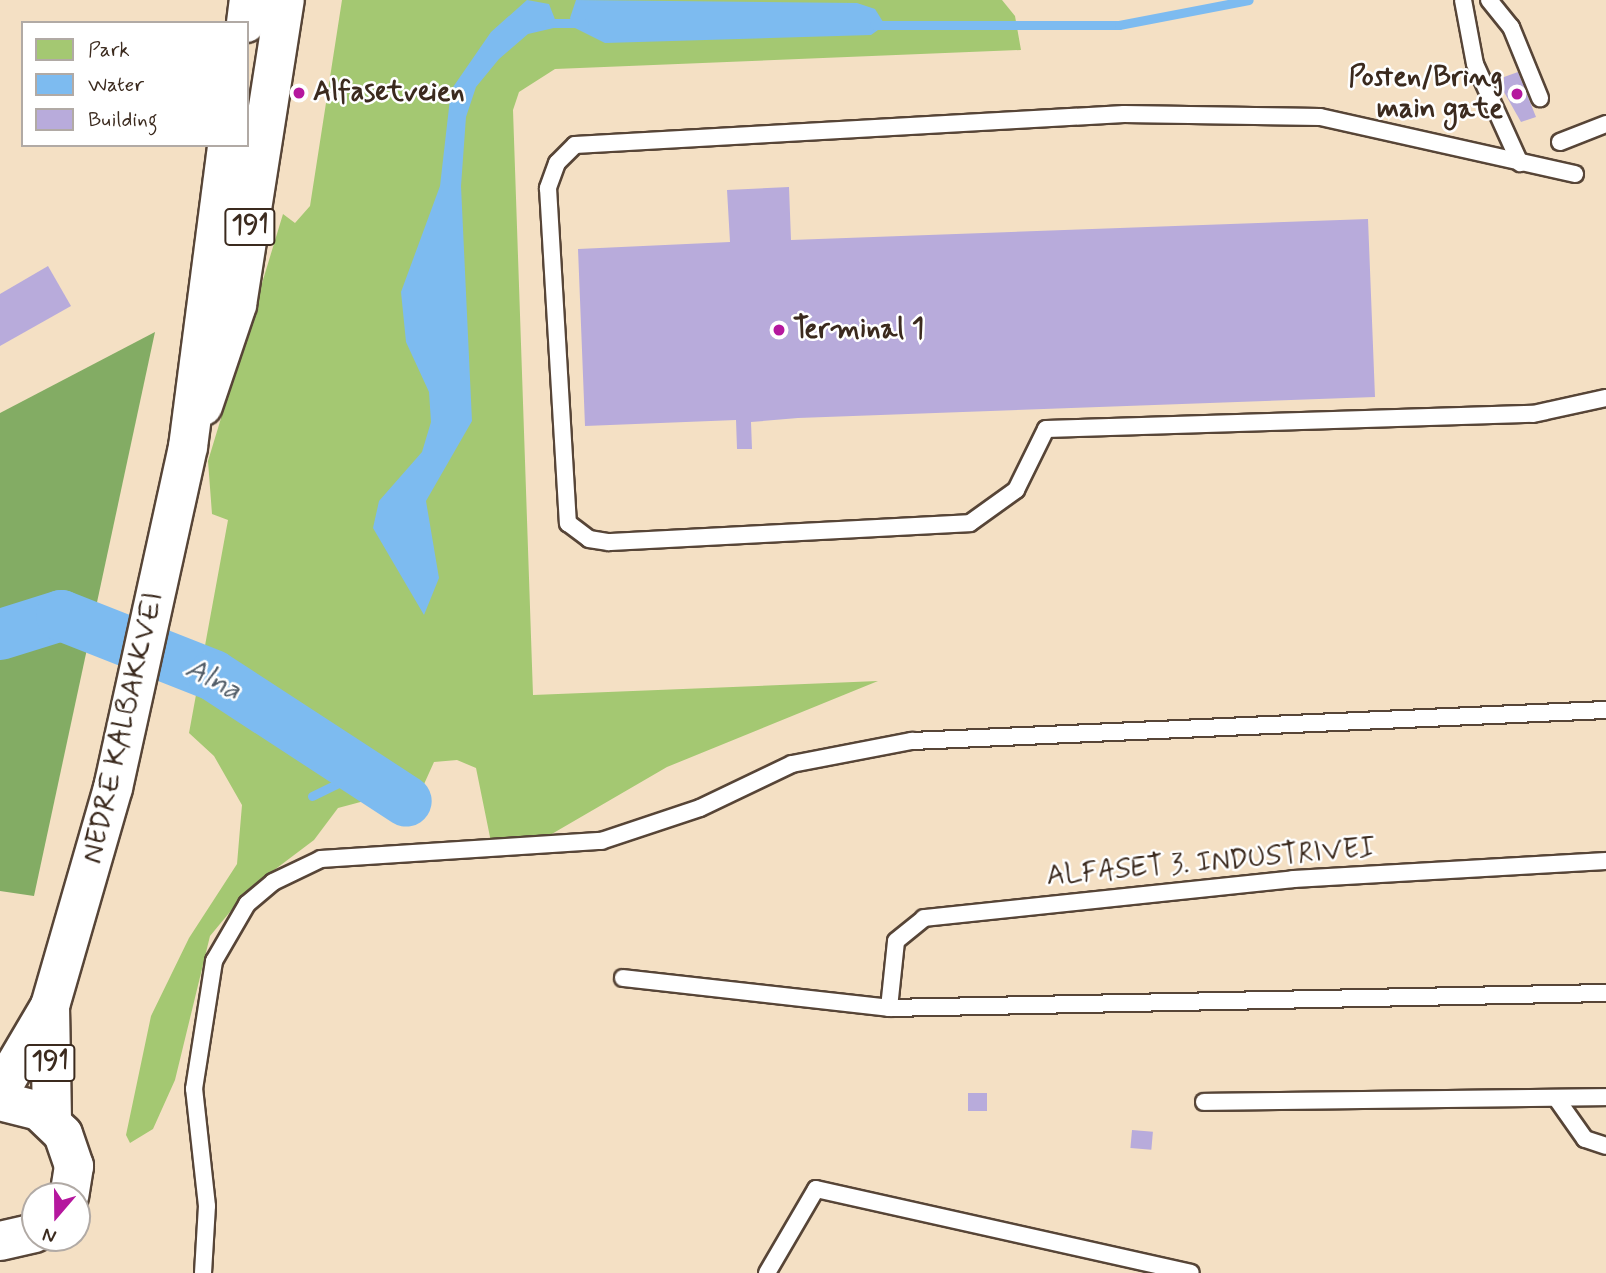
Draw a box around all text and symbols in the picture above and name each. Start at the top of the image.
legend [21,21,248,147]
text: Park [88,36,130,64]
place label: Posten/Bring main gate [1348,61,1503,127]
text: Water [88,71,144,99]
place label: Alfasetveien [313,76,465,110]
marker: Alfasetveien [291,85,307,101]
marker: Posten/Bring main gate [1509,86,1525,102]
text: Building [88,106,158,134]
road number: 191 [224,204,276,250]
place label: Terminal 1 [793,313,924,347]
marker: Terminal 1 [771,322,787,338]
street label: NEDRE KALBAKKVEI [76,588,172,868]
water label: Alna [179,651,247,709]
street label: ALFASET 3. INDUSTRIVEI [1045,832,1377,894]
road number: 191 [24,1040,76,1086]
north arrow [21,1182,91,1252]
text: N [39,1221,60,1249]

